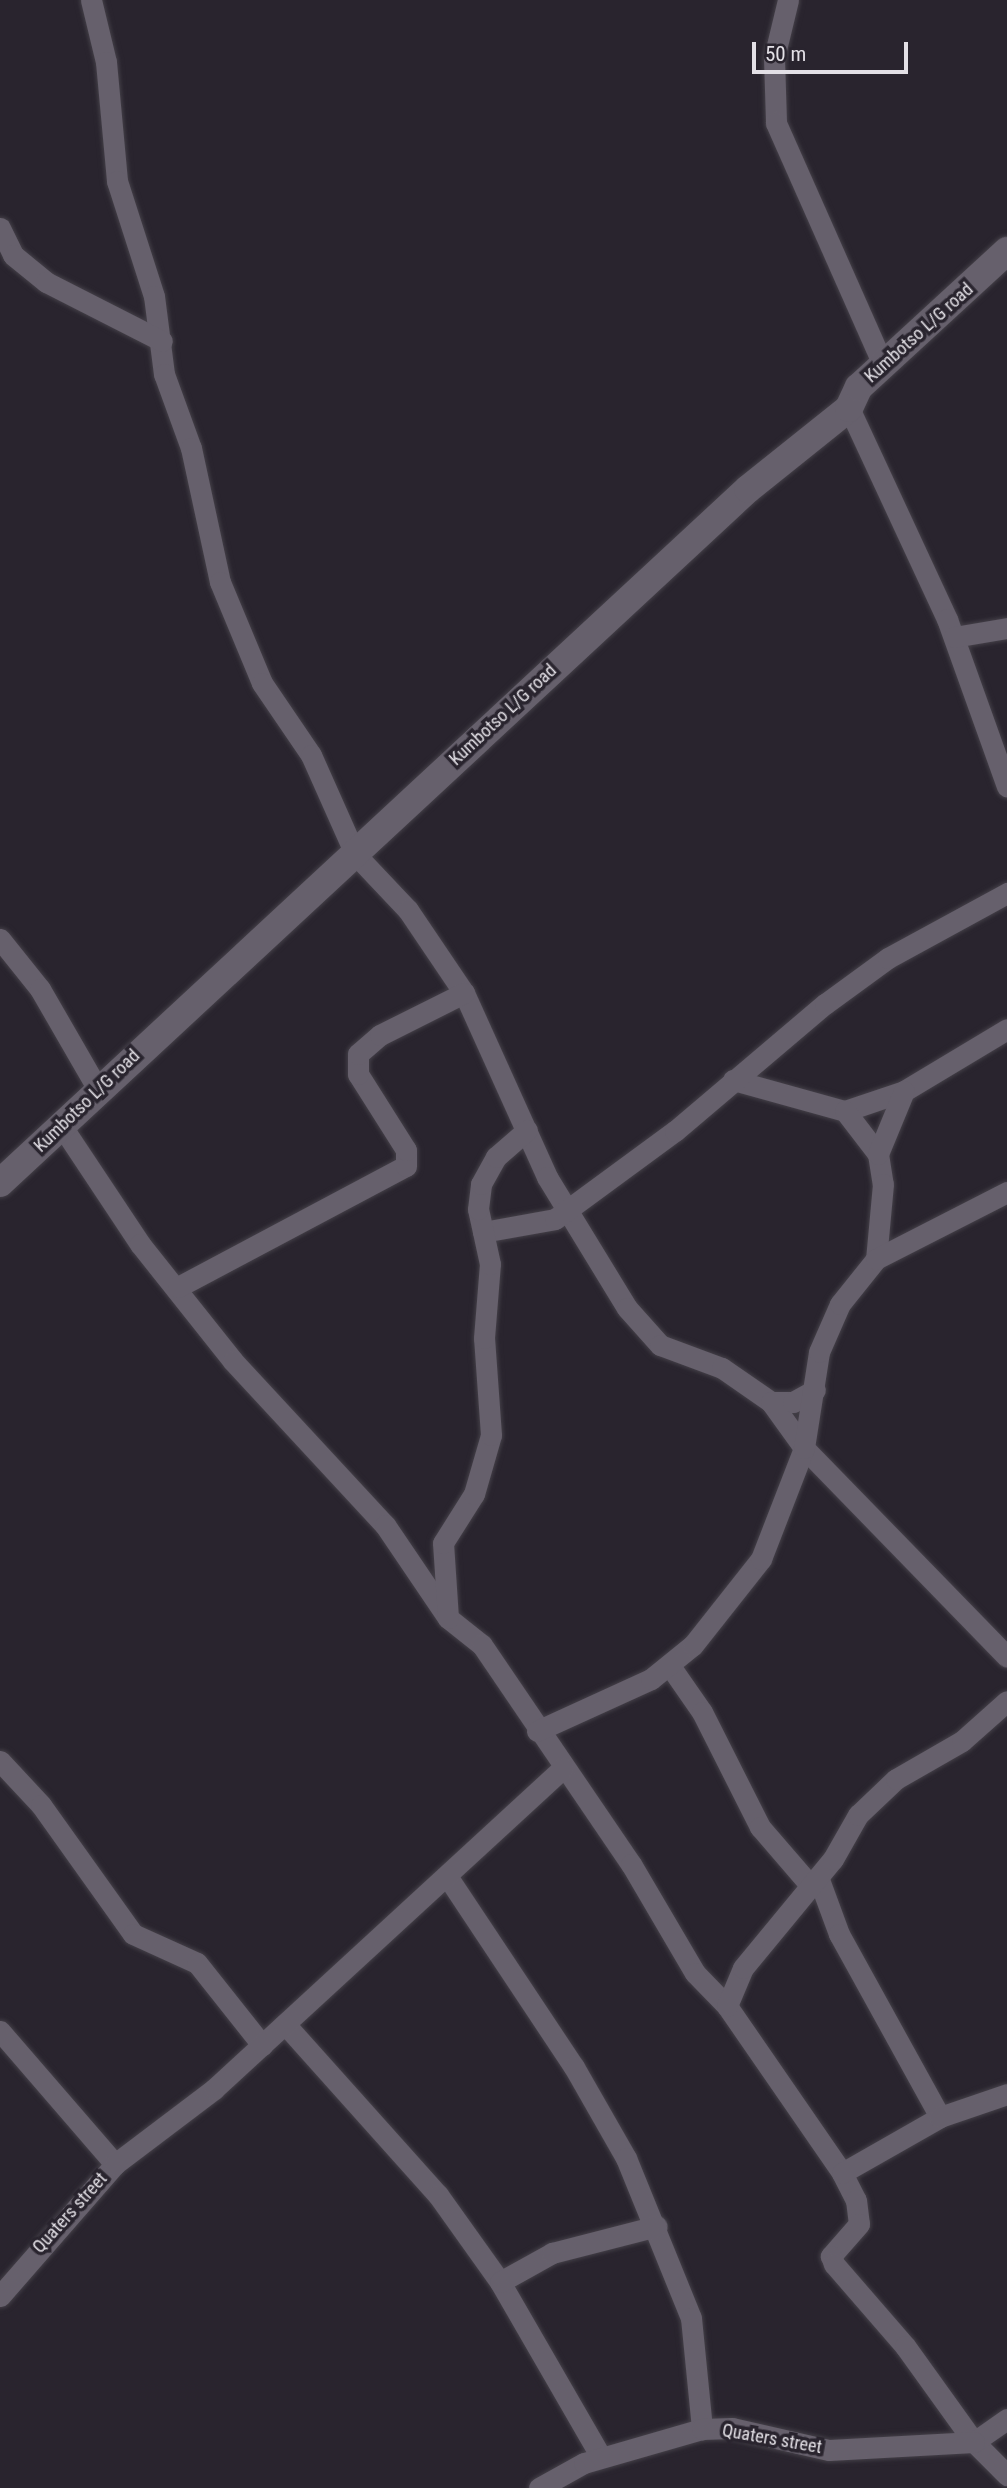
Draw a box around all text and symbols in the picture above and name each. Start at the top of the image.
scale bar [755,28,911,72]
text: 50 m [765,42,806,66]
street label: Kumbotso L/G road [860,279,978,387]
street label: Kumbotso L/G road [445,660,561,770]
street label: Kumbotso L/G road [30,1045,144,1157]
street label: Quaters street [28,2168,112,2258]
street label: Quaters street [720,2420,824,2458]

